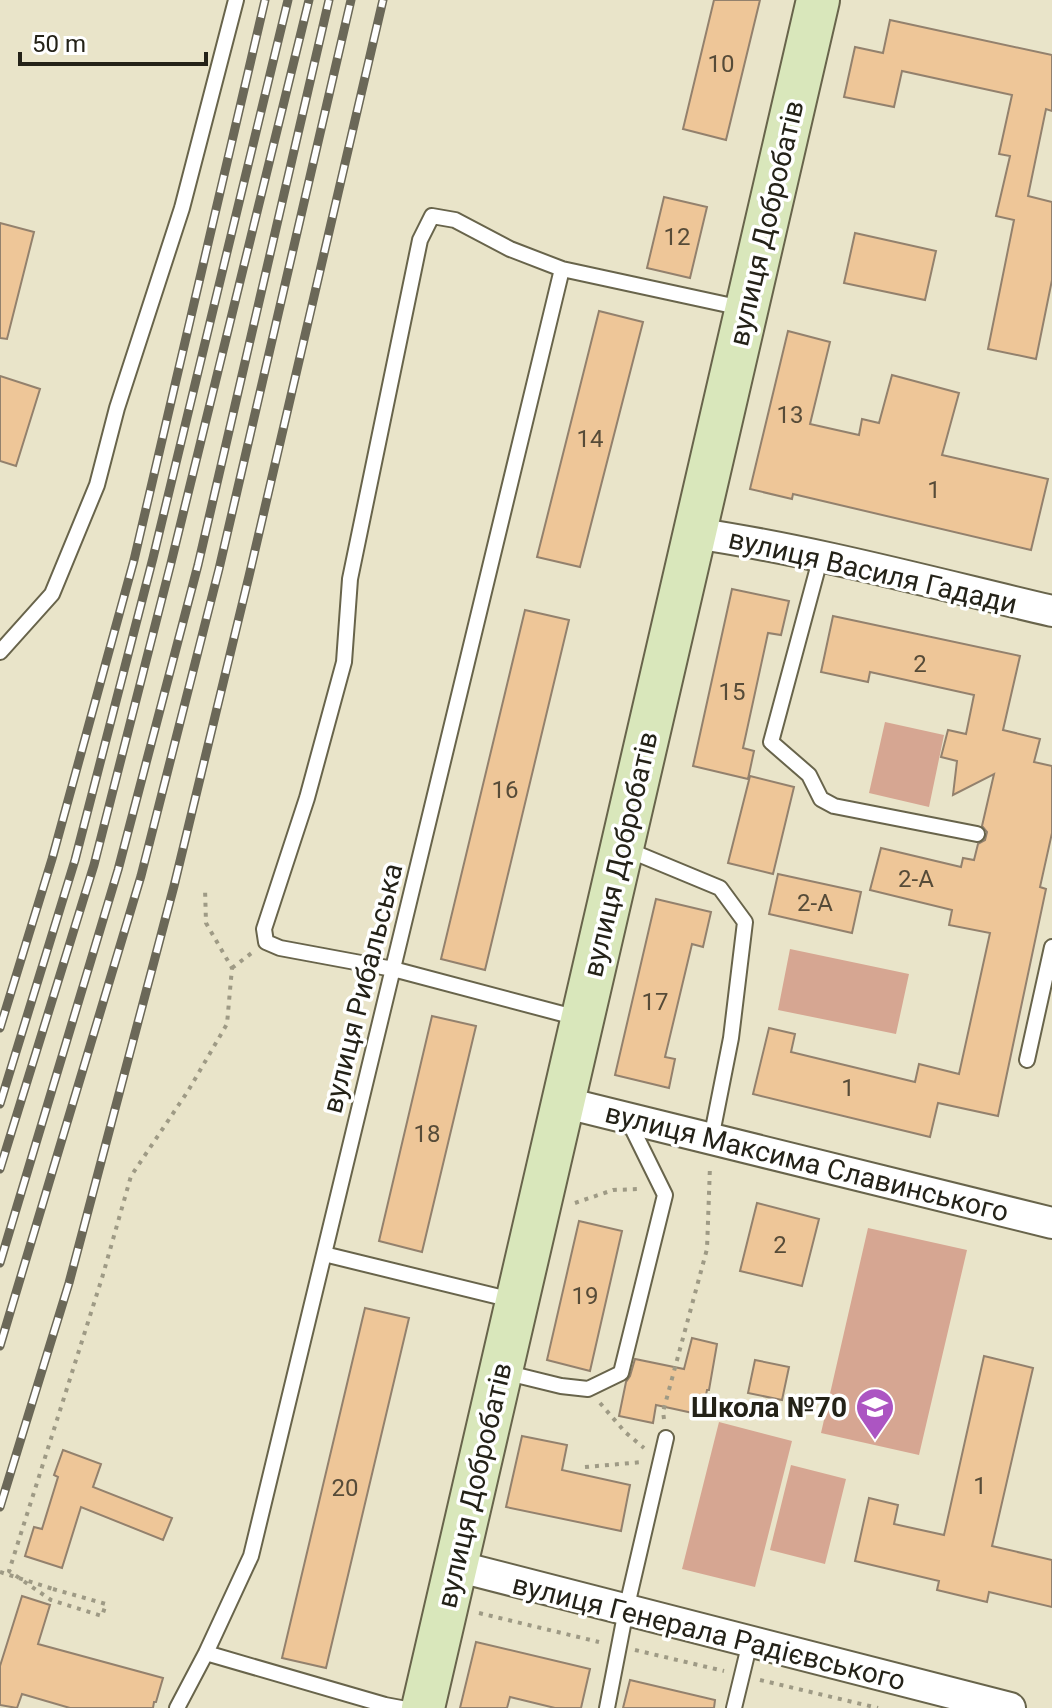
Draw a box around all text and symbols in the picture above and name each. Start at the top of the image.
scale bar [20,16,206,66]
text: 50 m [32,30,86,58]
house number: 10 [708,50,734,78]
street label: вулиця Добробатів [722,97,811,349]
house number: 12 [664,223,690,251]
house number: 13 [777,401,803,429]
house number: 14 [577,425,603,453]
house number: 1 [927,476,941,504]
street label: вулиця Василя Гадади [725,522,1020,621]
house number: 2 [913,650,927,678]
house number: 15 [719,678,745,706]
street label: вулиця Добробатів [576,728,665,980]
house number: 16 [492,776,518,804]
street label: вулиця Рибальська [315,860,409,1116]
house number: 2-А [898,865,934,893]
house number: 2-А [797,889,833,917]
house number: 17 [642,988,668,1016]
house number: 1 [841,1074,855,1102]
street label: вулиця Максима Славинського [602,1096,1012,1229]
house number: 18 [414,1120,440,1148]
house number: 2 [773,1231,787,1259]
house number: 19 [572,1282,598,1310]
street label: вулиця Добробатів [430,1359,519,1611]
school or university icon: Школа №70 [854,1386,896,1441]
place label: Школа №70 [691,1391,847,1424]
house number: 1 [973,1472,987,1500]
house number: 20 [332,1474,358,1502]
street label: вулиця Генерала Радієвського [509,1568,909,1697]

